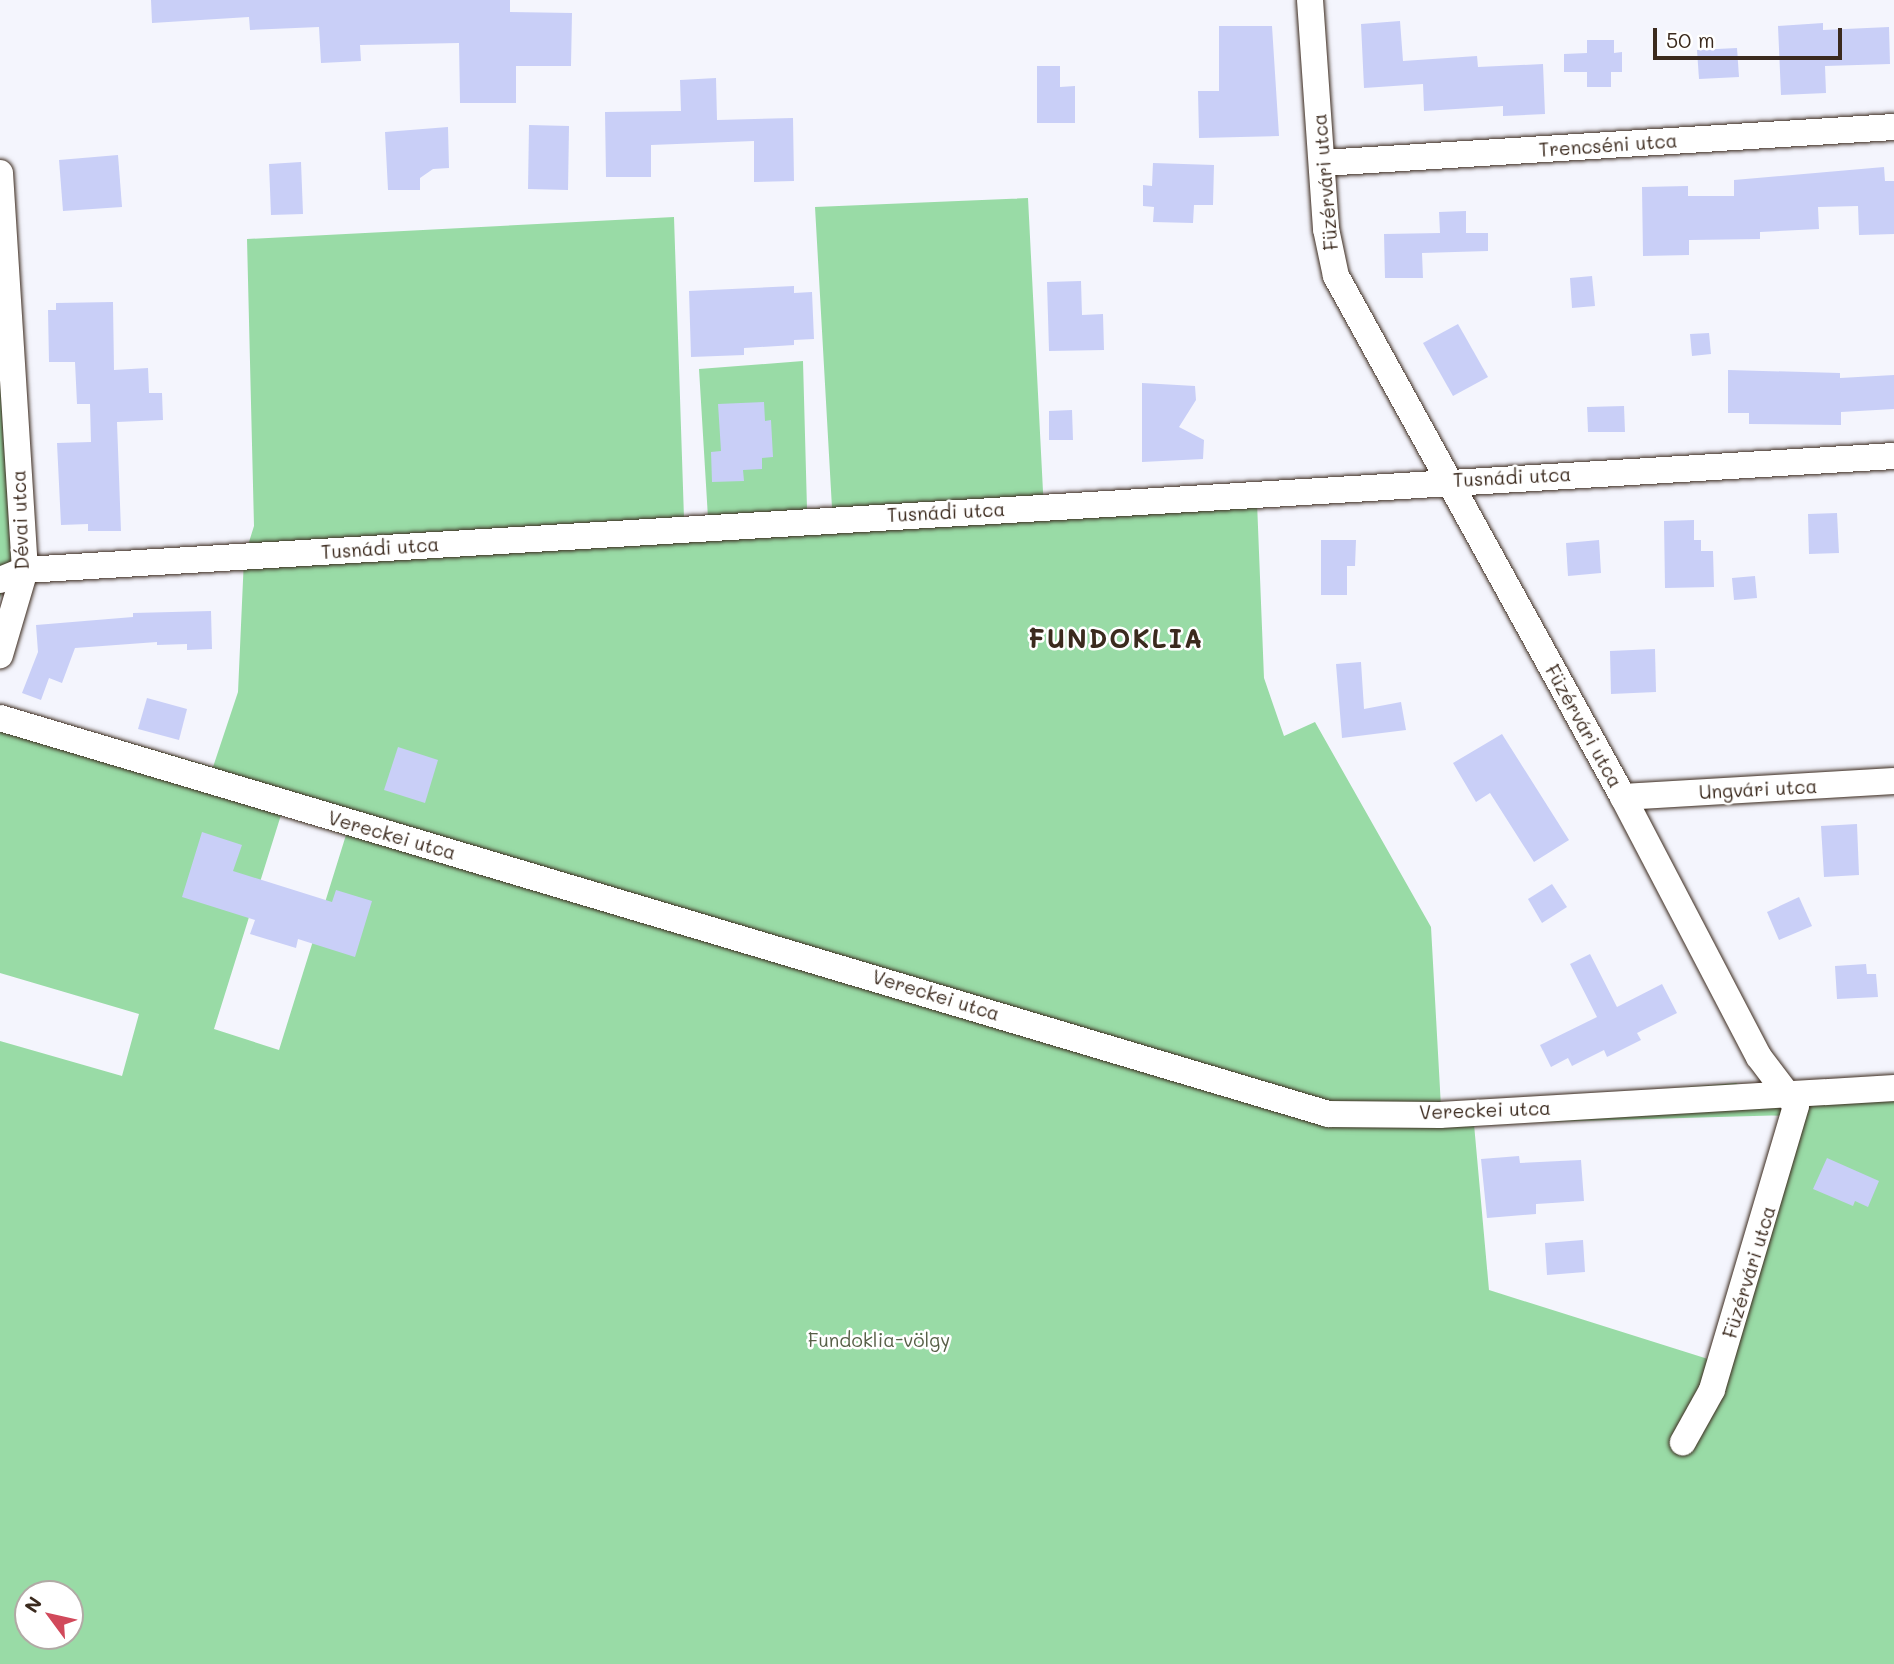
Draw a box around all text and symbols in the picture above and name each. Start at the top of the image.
scale bar [1656,14,1845,58]
text: 50 m [1666,26,1715,53]
street label: Füzérvári utca [1308,113,1342,251]
street label: Trencséni utca [1538,129,1678,161]
street label: Tusnádi utca [1452,463,1572,491]
street label: Dévai utca [7,470,33,570]
street label: Tusnádi utca [886,498,1006,526]
street label: Tusnádi utca [320,533,440,563]
district label: FUNDOKLIA [1029,623,1203,655]
street label: Füzérvári utca [1541,660,1627,792]
street label: Ungvári utca [1698,775,1818,803]
street label: Vereckei utca [325,806,459,864]
street label: Vereckei utca [870,965,1002,1025]
street label: Vereckei utca [1419,1096,1551,1124]
street label: Füzérvári utca [1718,1203,1780,1341]
park label: Fundoklia-völgy [808,1329,950,1351]
north arrow [14,1580,84,1650]
text: N [18,1592,47,1617]

